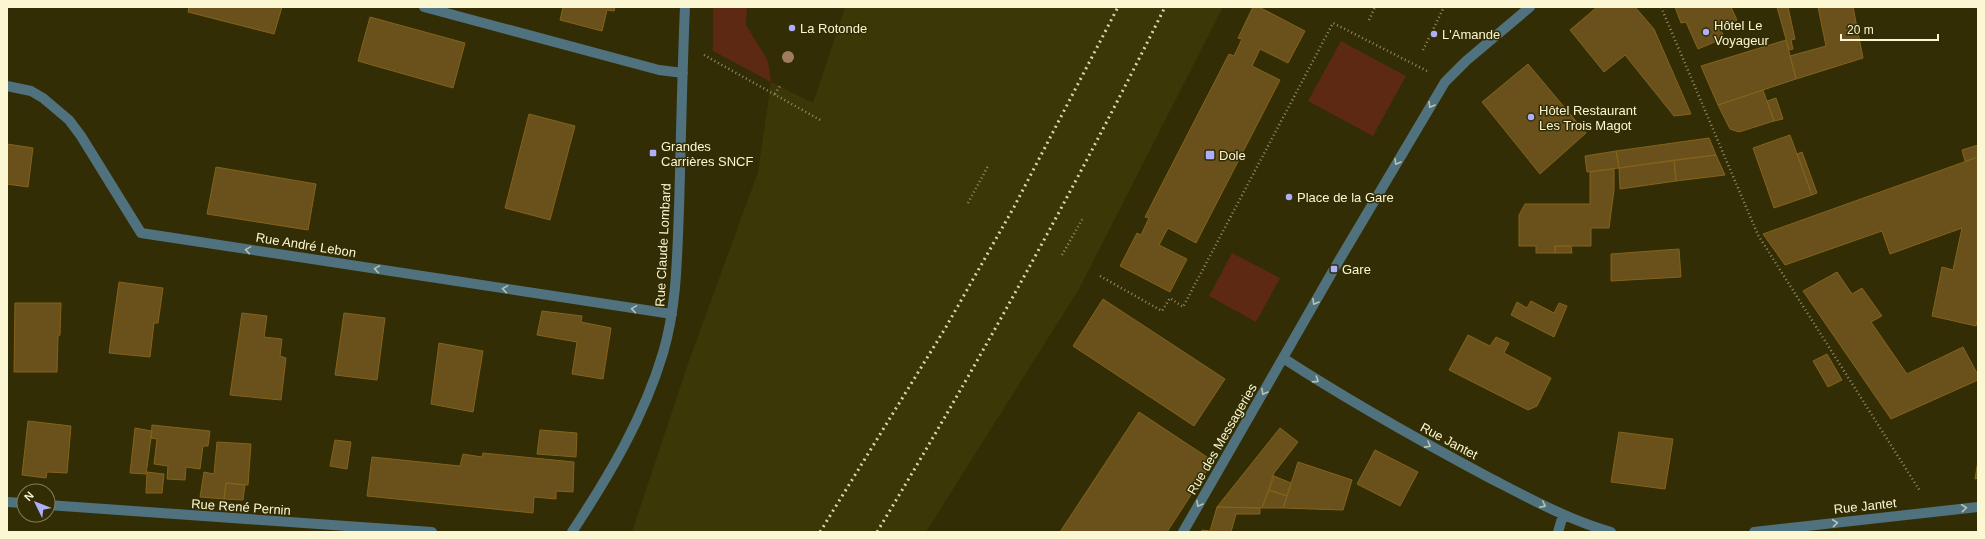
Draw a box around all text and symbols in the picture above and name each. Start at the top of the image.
scale bar [1841,16,1938,42]
place label: Hôtel Le Voyageur [1714,18,1770,48]
place label: La Rotonde [800,21,867,36]
marker: La Rotonde [787,23,797,33]
text: 20 m [1847,23,1874,37]
place label: L'Amande [1442,27,1500,42]
marker: Hôtel Le Voyageur [1701,27,1711,37]
marker: L'Amande [1429,29,1439,39]
one-way arrow [1428,101,1435,108]
place label: Hôtel Restaurant Les Trois Magot [1539,103,1637,133]
marker: Hôtel Restaurant Les Trois Magot [1526,112,1536,122]
place label: Grandes Carrières SNCF [661,139,754,169]
marker: Grandes Carrières SNCF [648,148,658,158]
place label: Dole [1219,148,1246,163]
marker: Dole [1204,149,1216,161]
one-way arrow [1395,158,1402,165]
street label: Rue Claude Lombard [652,183,674,307]
place label: Place de la Gare [1297,190,1394,205]
marker: Place de la Gare [1284,192,1294,202]
street label: Rue André Lebon [255,230,357,260]
one-way arrow [245,246,251,255]
place label: Gare [1342,262,1371,277]
marker: Gare [1329,264,1339,274]
one-way arrow [374,265,380,274]
one-way arrow [502,285,508,294]
one-way arrow [1312,298,1319,306]
one-way arrow [631,305,637,313]
one-way arrow [1312,375,1319,383]
street label: Rue des Messageries [1184,380,1260,497]
one-way arrow [1261,388,1268,395]
street label: Rue Jantet [1418,420,1481,463]
one-way arrow [1424,440,1431,448]
north arrow [16,483,56,523]
text: N [22,489,36,503]
street label: Rue Jantet [1833,495,1897,517]
street label: Rue René Pernin [191,496,291,518]
one-way arrow [1196,500,1203,508]
one-way arrow [1539,500,1546,508]
one-way arrow [1961,504,1967,513]
one-way arrow [1832,519,1838,528]

